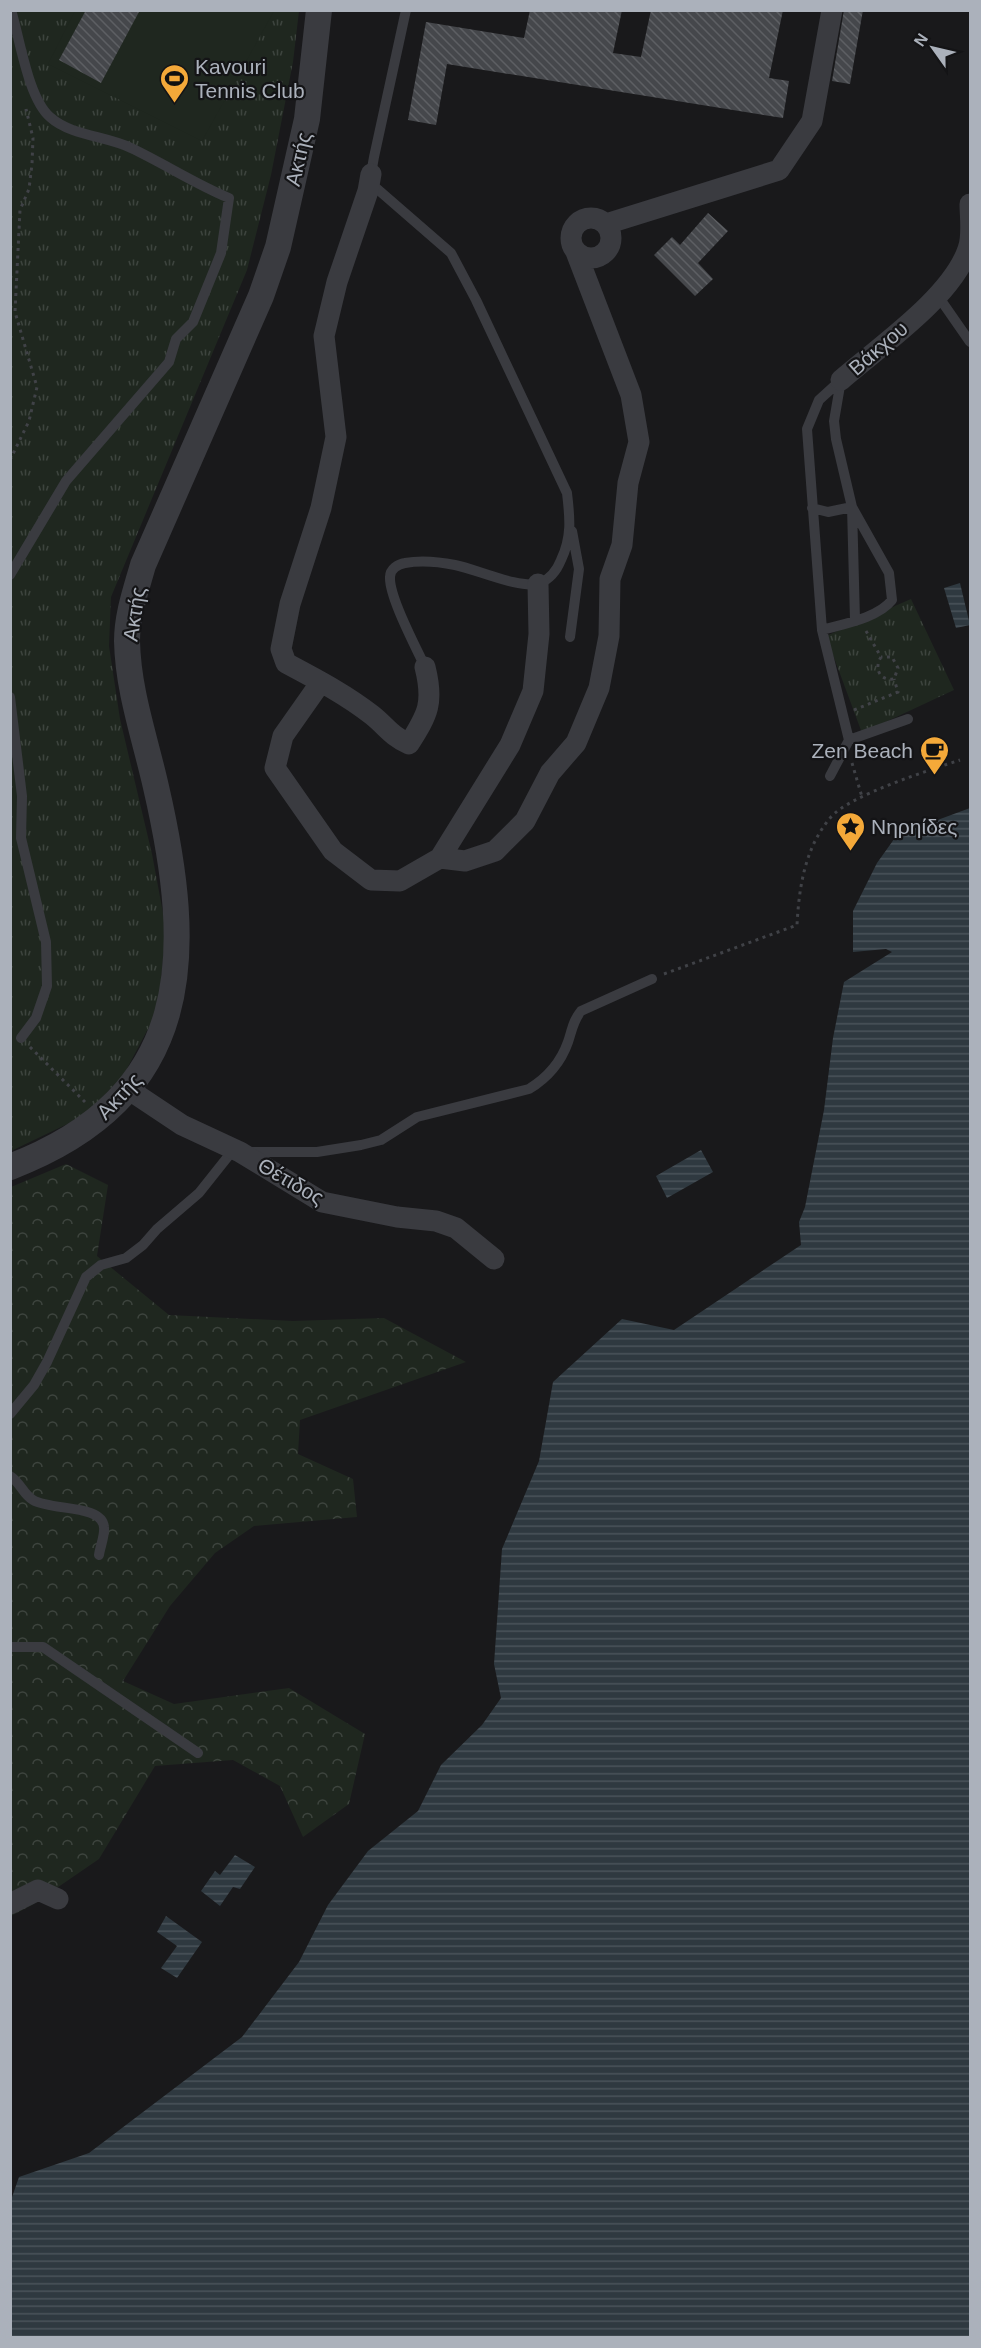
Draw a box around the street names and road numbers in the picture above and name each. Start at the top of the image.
street label: Ακτής [281,130,315,188]
street label: Βάκχου [844,316,912,380]
street label: Ακτής [118,585,150,643]
street label: Ακτής [92,1068,146,1124]
street label: Θέτιδος [254,1153,328,1209]

